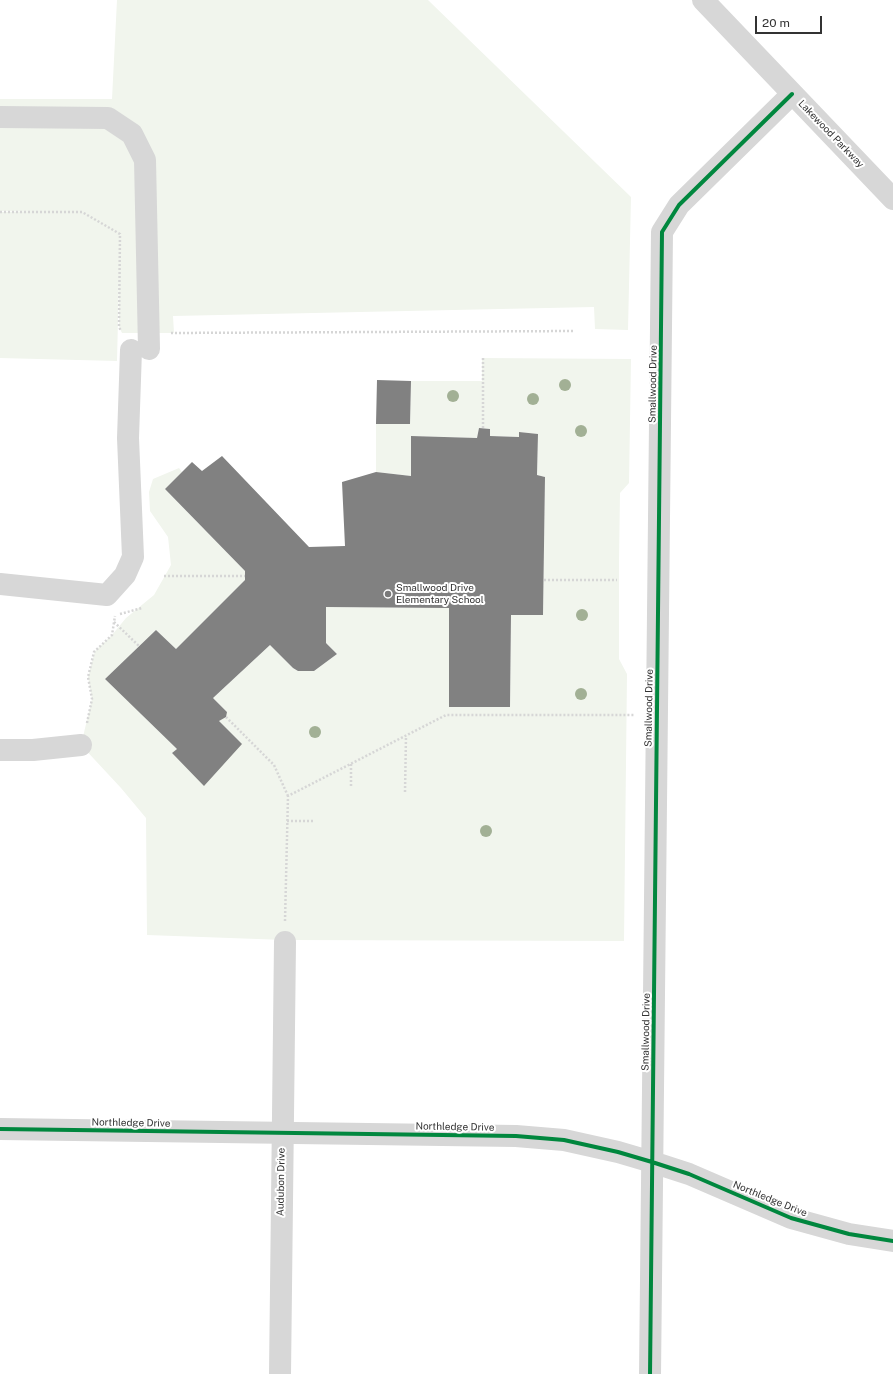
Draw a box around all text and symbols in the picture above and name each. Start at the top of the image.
scale bar [757,8,824,34]
text: 20 m [762,16,790,30]
street label: Lakewood Parkway [796,98,866,170]
street label: Smallwood Drive [646,345,660,423]
place label: Smallwood Drive Elementary School [396,582,484,606]
marker: Smallwood Drive Elementary School [383,589,393,599]
street label: Smallwood Drive [642,669,656,747]
street label: Smallwood Drive [639,993,653,1071]
street label: Northledge Drive [91,1116,171,1130]
street label: Northledge Drive [415,1120,495,1134]
street label: Audubon Drive [274,1148,288,1216]
street label: Northledge Drive [731,1179,809,1219]

